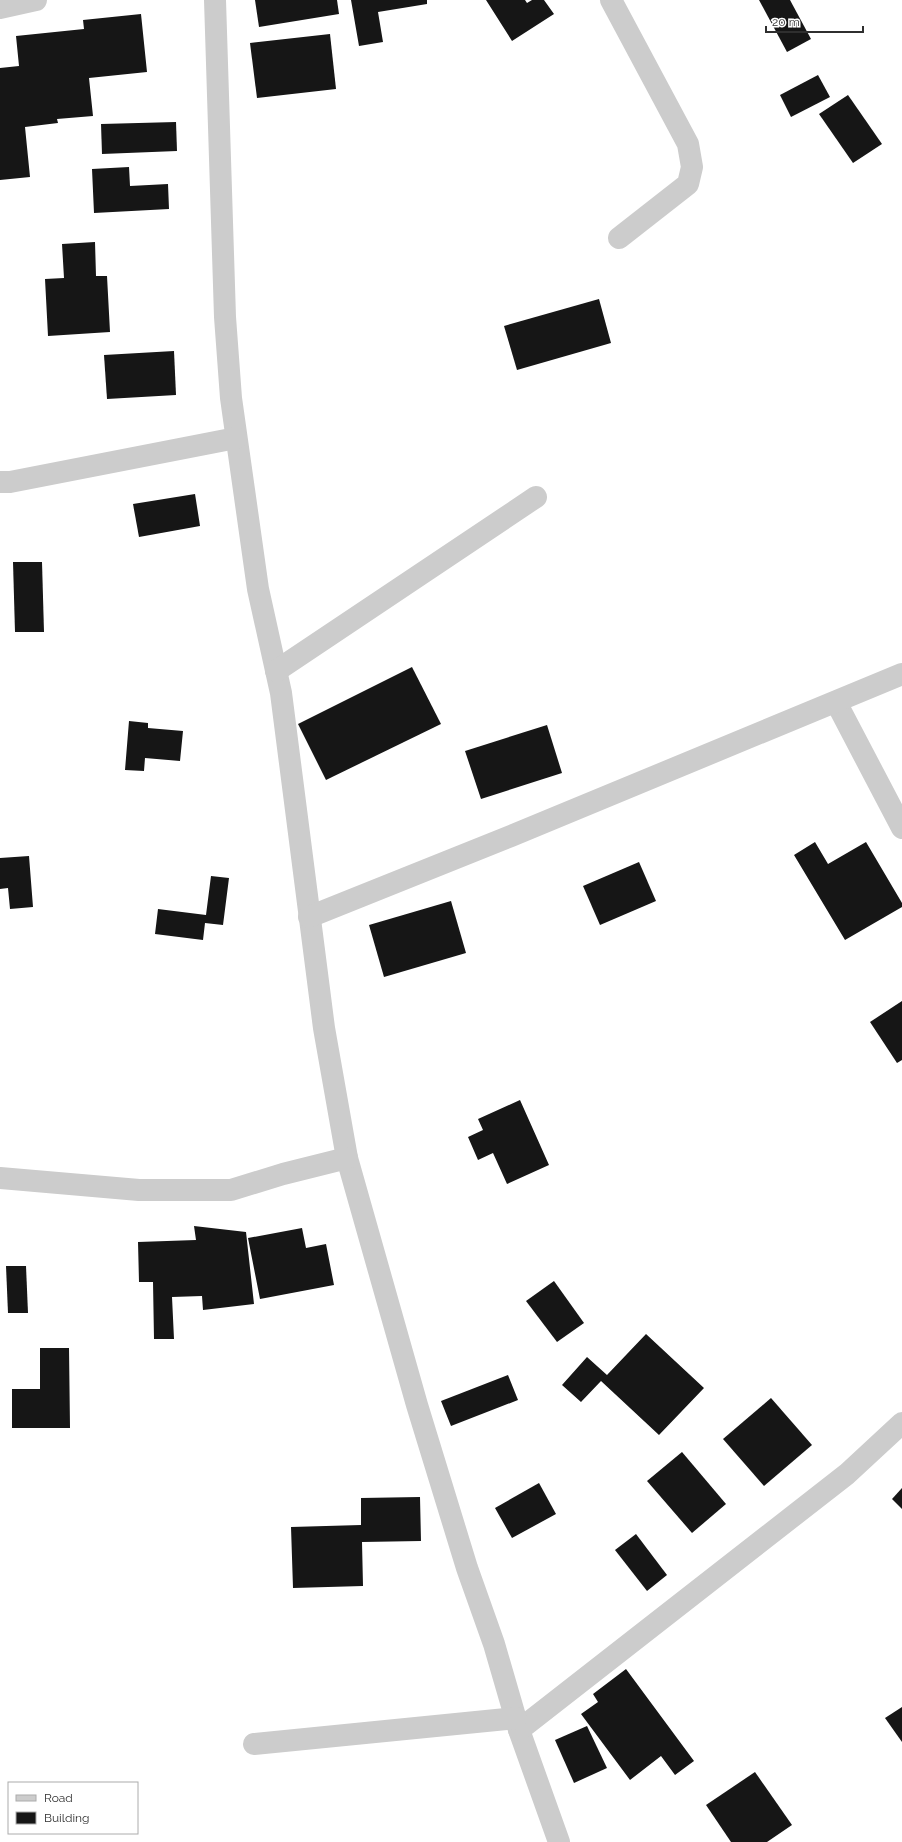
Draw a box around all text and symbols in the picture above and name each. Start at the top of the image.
scale bar [766,8,863,34]
text: 20 m [772,15,800,29]
legend [8,1782,138,1834]
text: Road [44,1791,73,1805]
text: Building [44,1811,90,1825]

